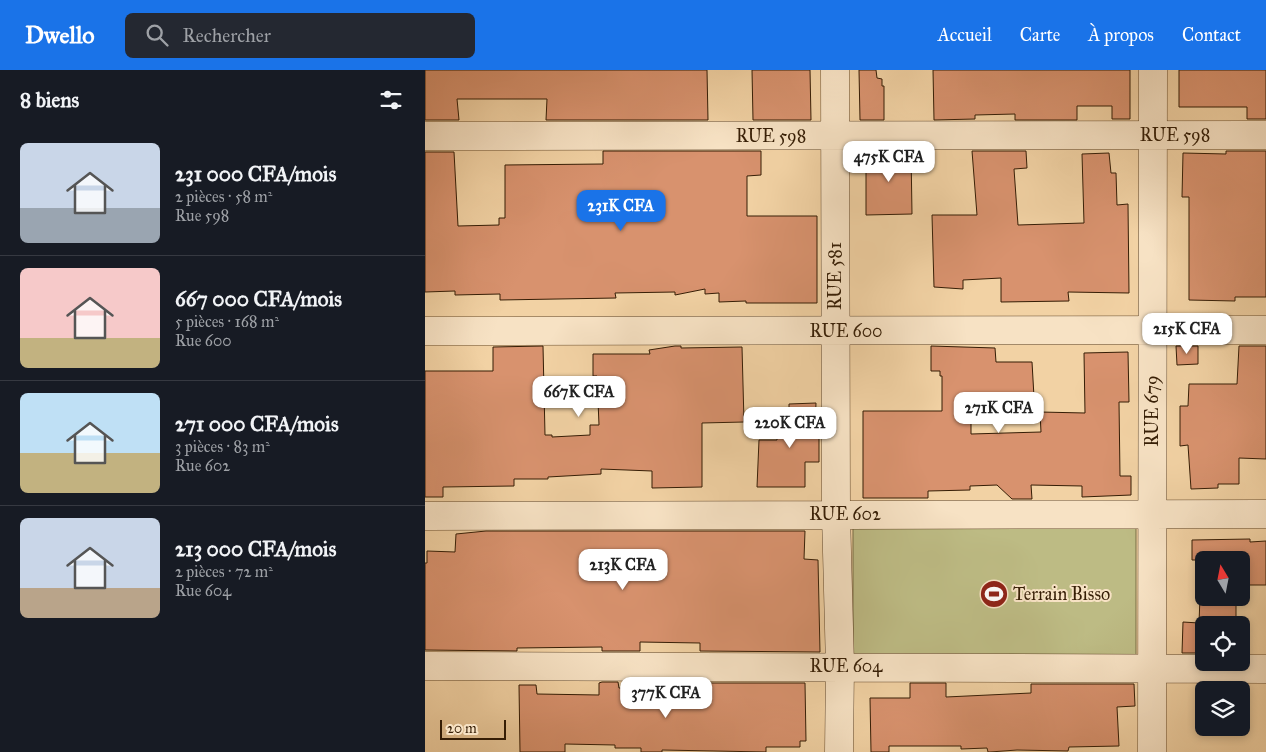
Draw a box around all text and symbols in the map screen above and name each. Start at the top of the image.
search box [125,13,475,58]
text: Dwello [25,20,95,50]
icon: search [143,21,171,49]
text: Rechercher [183,24,271,47]
text: Accueil [938,24,992,46]
text: Carte [1020,24,1060,46]
text: À propos [1088,24,1154,46]
text: Contact [1182,24,1241,46]
icon: filters [377,86,405,114]
text: 8 biens [20,87,79,113]
street label: RUE 598 [1140,124,1210,146]
street label: RUE 598 [736,125,806,147]
pin: 475K CFA [837,140,941,183]
text: 475K CFA [854,147,924,166]
text: 231 000 CFA/mois [175,161,336,187]
icon: home [60,163,120,223]
text: 2 pièces · 58 m² [175,187,272,206]
pin: 231K CFA [569,190,673,232]
text: 231K CFA [588,196,654,215]
text: Rue 598 [175,206,229,225]
street label: RUE 581 [824,242,846,310]
text: 667 000 CFA/mois [175,286,342,312]
icon: home [60,288,120,348]
text: 5 pièces · 168 m² [175,312,279,331]
pin: 215K CFA [1135,312,1239,355]
text: 215K CFA [1153,319,1221,338]
street label: RUE 600 [809,320,883,342]
text: Rue 600 [175,331,232,350]
street label: RUE 679 [1141,375,1163,447]
pin: 667K CFA [527,376,631,418]
text: 667K CFA [543,382,615,401]
pin: 271K CFA [947,392,1051,434]
text: 271K CFA [965,398,1033,417]
pin: 220K CFA [738,406,842,449]
text: 271 000 CFA/mois [175,411,339,437]
icon: home [60,413,120,473]
text: 220K CFA [754,413,826,432]
text: 3 pièces · 83 m² [175,437,270,456]
text: Rue 602 [175,456,230,475]
street label: RUE 602 [809,503,881,525]
text: 213 000 CFA/mois [175,536,336,562]
icon: home [60,538,120,598]
pin: 213K CFA [571,548,675,591]
north arrow [1195,551,1250,606]
map controls [1195,551,1250,736]
text: 213K CFA [590,555,656,574]
text: 2 pièces · 72 m² [175,562,273,581]
sports icon: Terrain Bisso [979,579,1009,609]
text: Rue 604 [175,581,231,600]
place label: Terrain Bisso [1013,583,1110,605]
button: locate [1195,616,1250,671]
street label: RUE 604 [810,655,883,677]
pin: 377K CFA [614,676,718,719]
button: layers [1195,681,1250,736]
text: 377K CFA [631,683,701,702]
scale bar [440,717,506,740]
text: 20 m [447,720,477,737]

